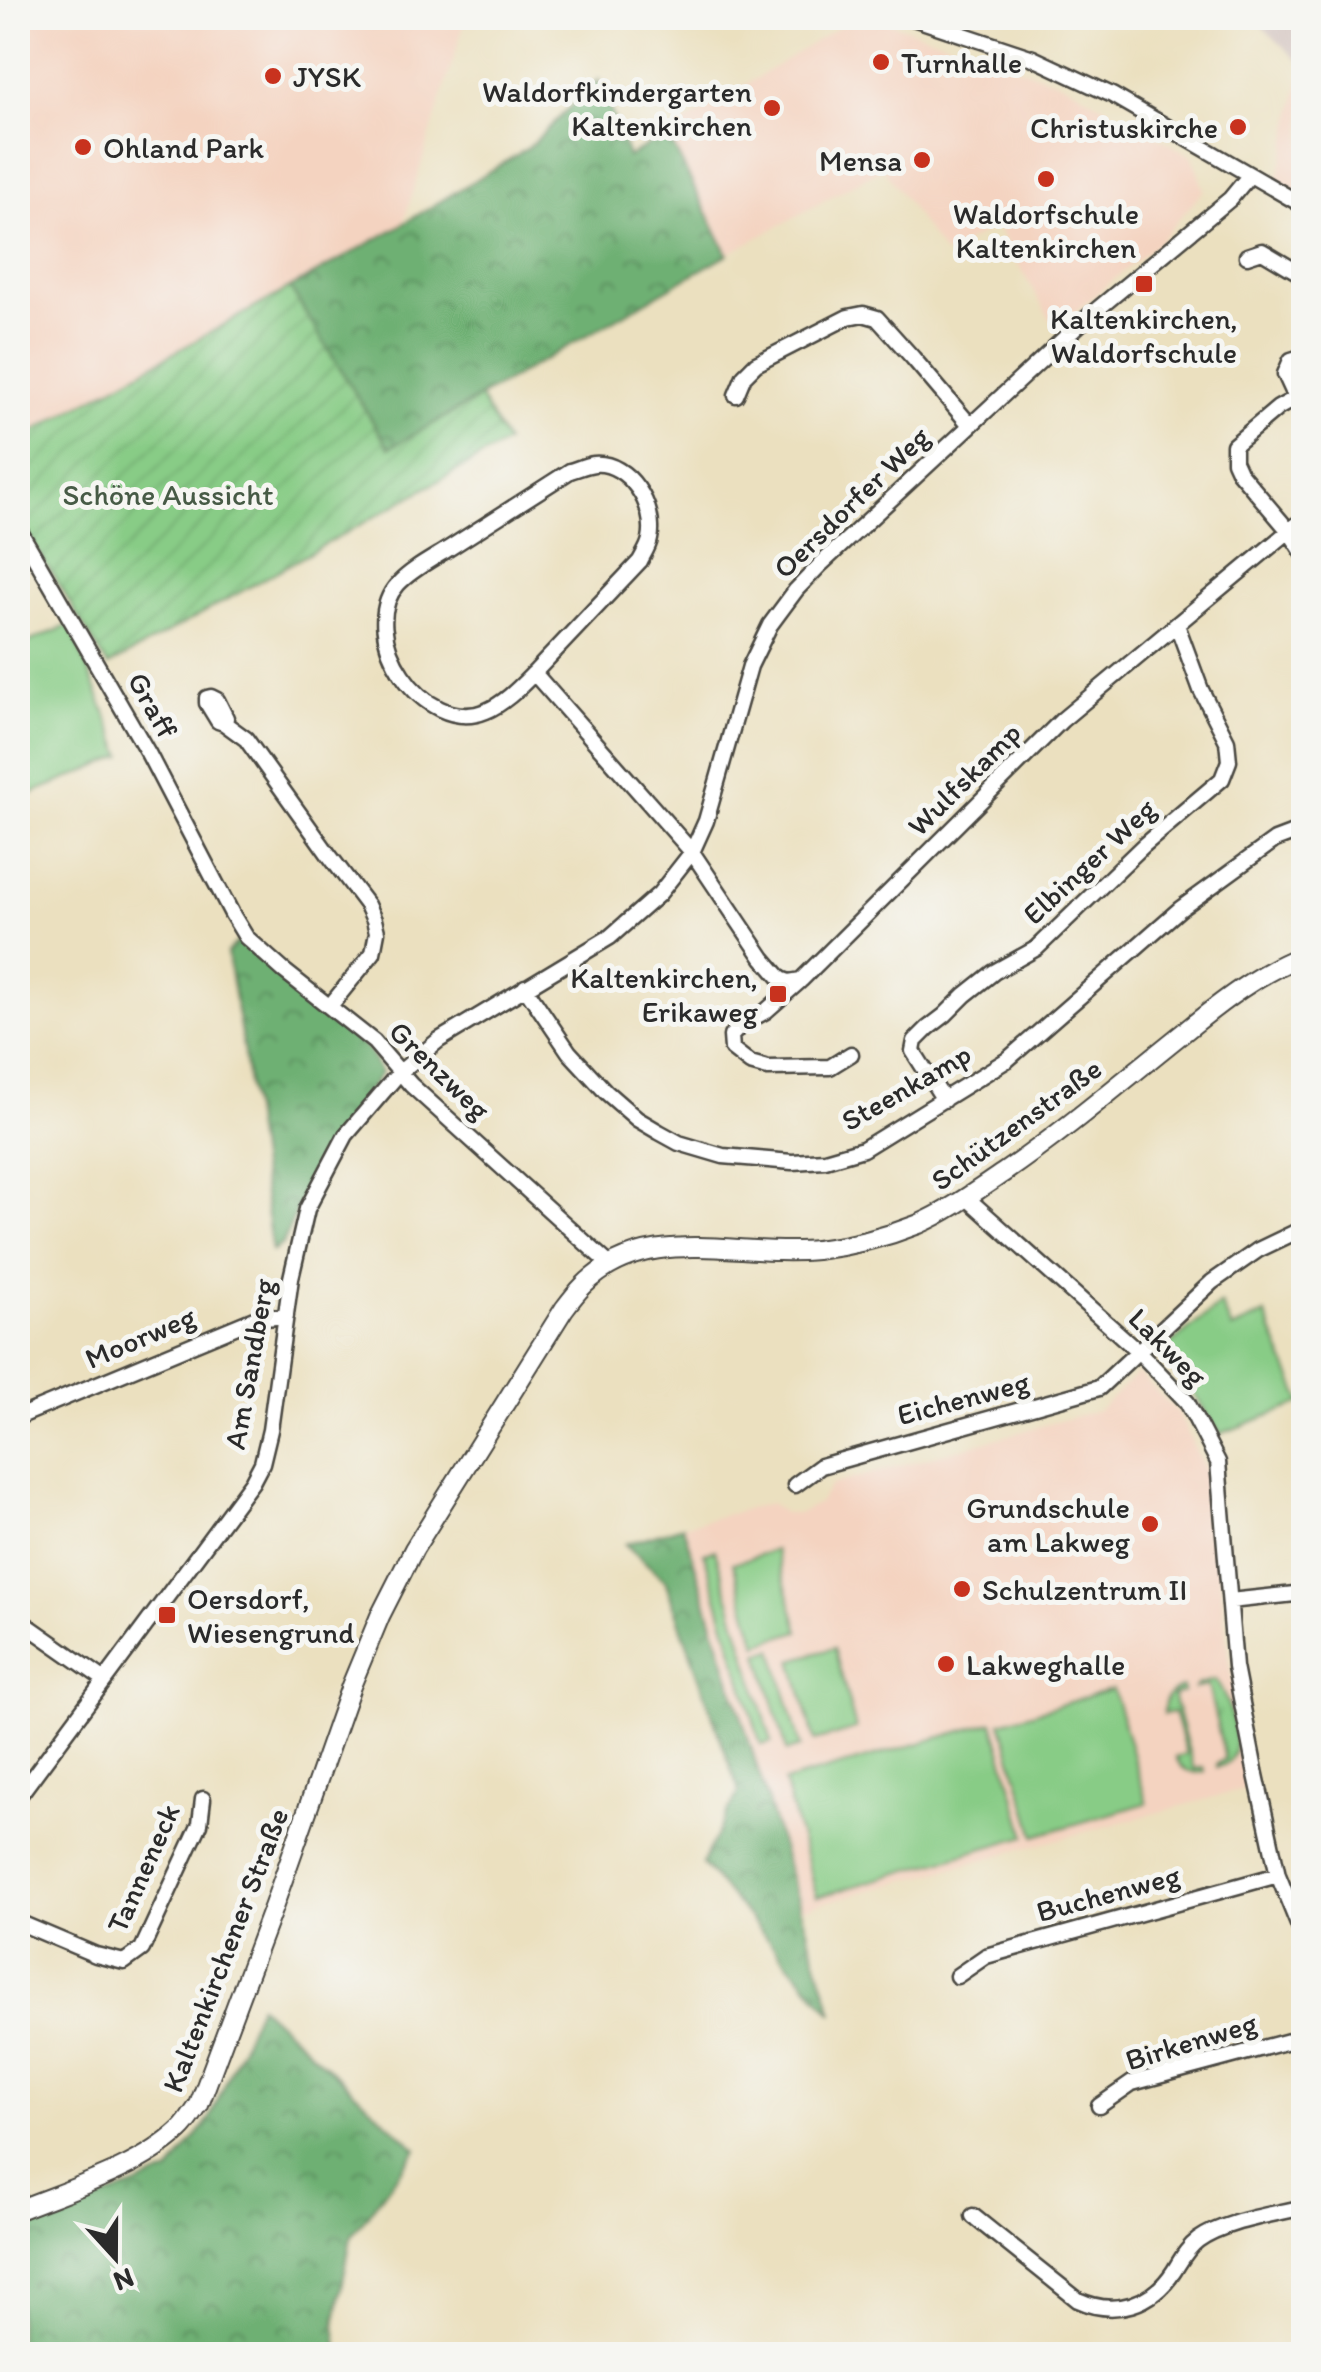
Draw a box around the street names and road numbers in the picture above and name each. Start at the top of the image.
street label: Oersdorfer Weg [765,418,937,586]
street label: Graff [120,665,186,745]
street label: Wulfskamp [899,714,1029,844]
street label: Elbinger Weg [1015,790,1164,932]
street label: Grenzweg [382,1013,499,1128]
street label: Steenkamp [834,1035,978,1139]
street label: Schützenstraße [923,1050,1109,1198]
street label: Am Sandberg [216,1275,282,1452]
street label: Moorweg [79,1297,201,1377]
street label: Lakweg [1121,1300,1216,1395]
street label: Eichenweg [893,1362,1034,1433]
street label: Tanneneck [98,1798,188,1938]
street label: Kaltenkirchener Straße [154,1803,296,2097]
street label: Buchenweg [1032,1856,1184,1930]
street label: Birkenweg [1121,2003,1262,2079]

